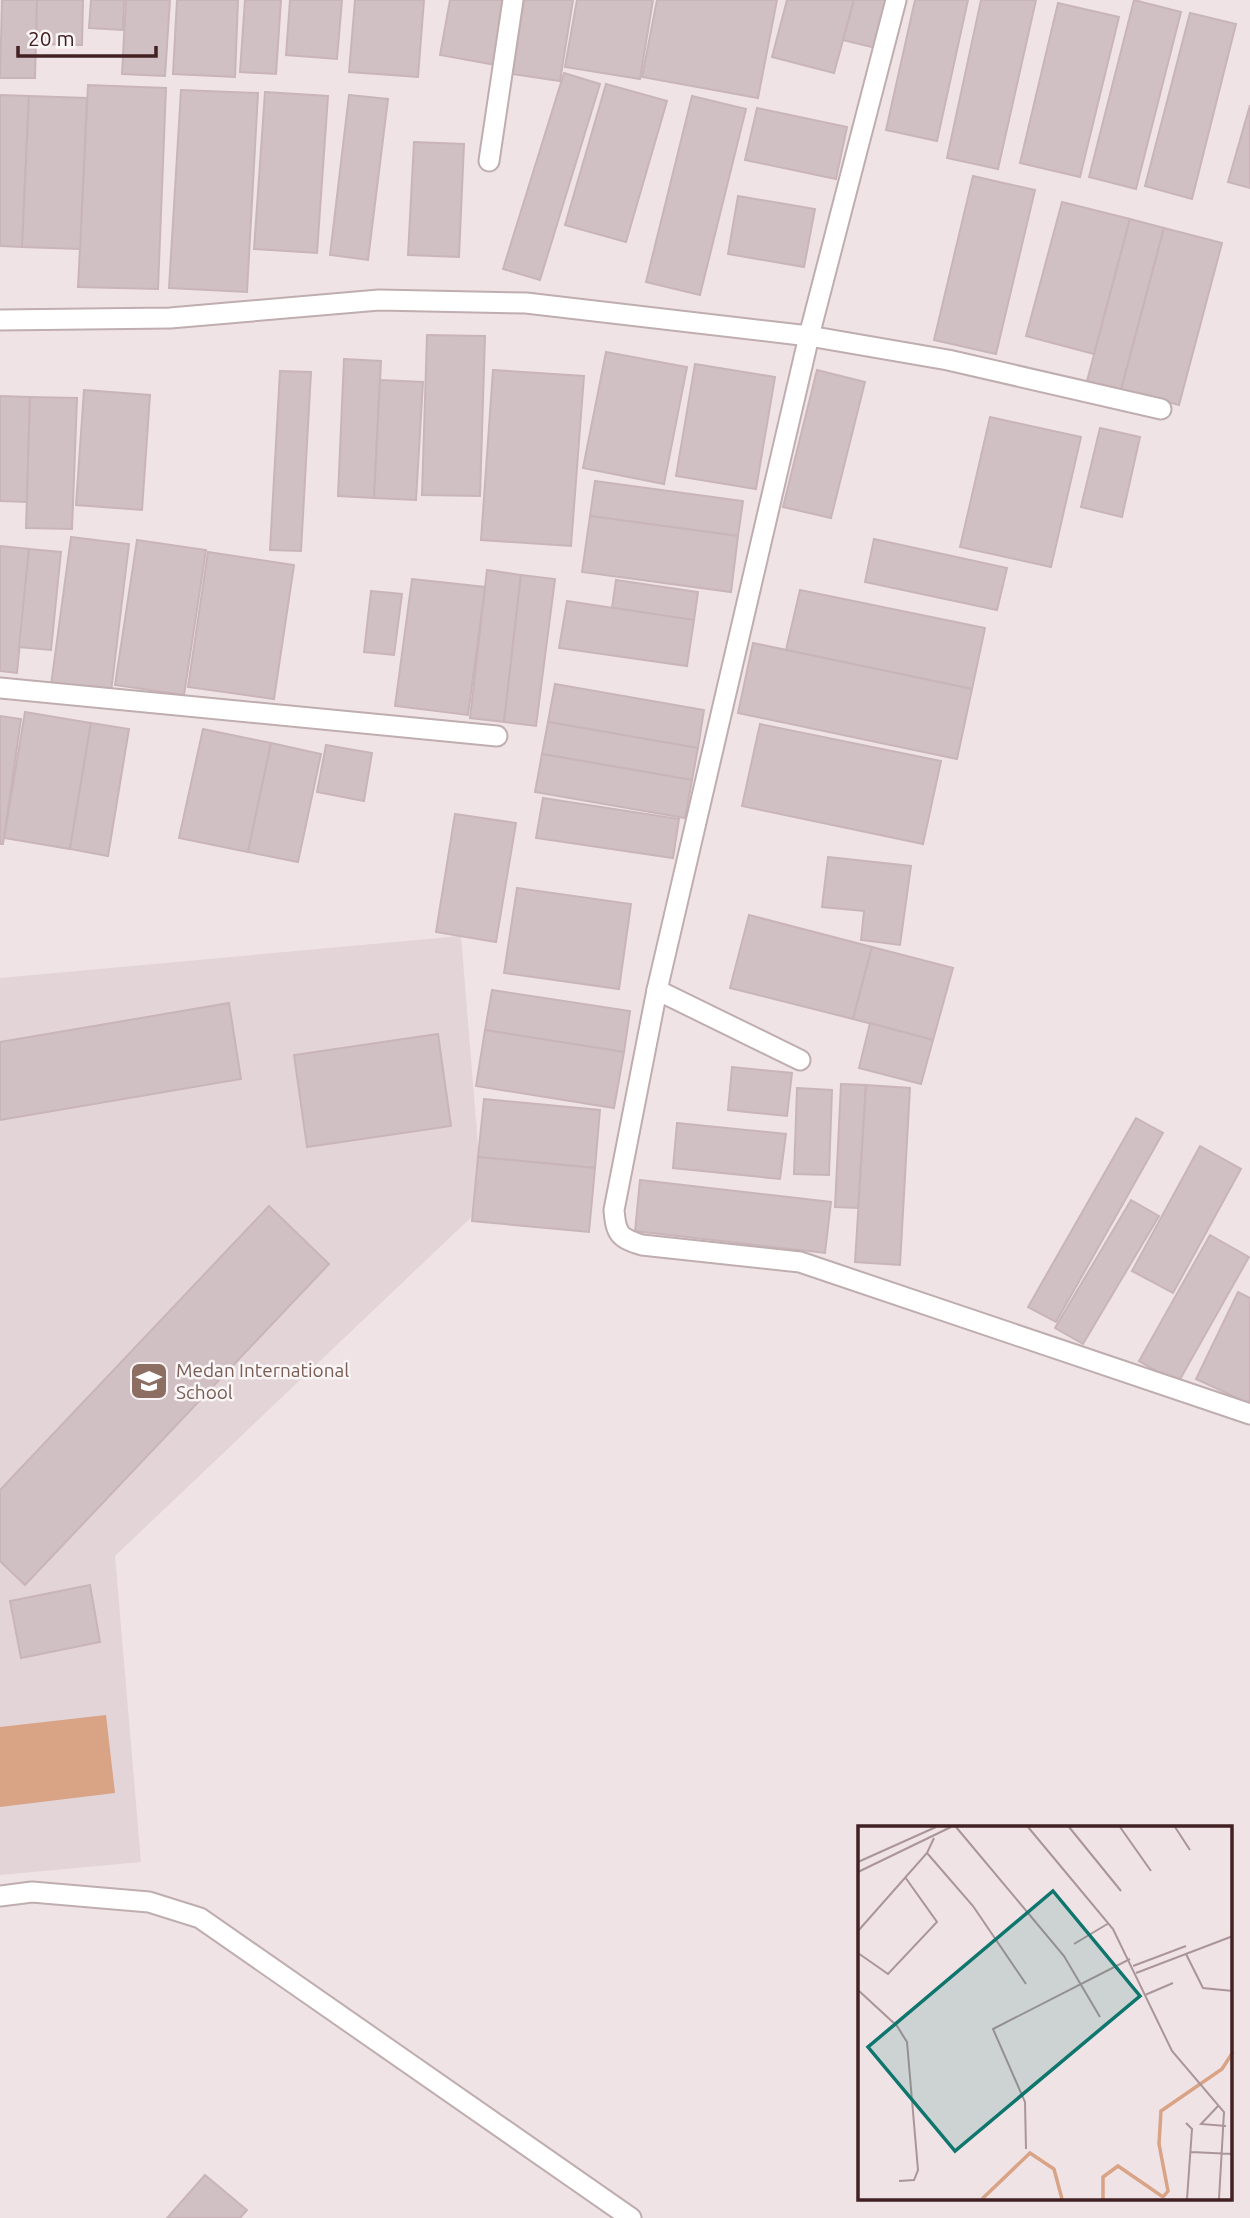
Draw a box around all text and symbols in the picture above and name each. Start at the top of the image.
scale bar [18,14,156,58]
text: 20 m [28,26,75,50]
place label: Medan International School [176,1359,349,1403]
school or university icon: Medan International School [128,1360,170,1402]
inset map [858,1826,1232,2200]

